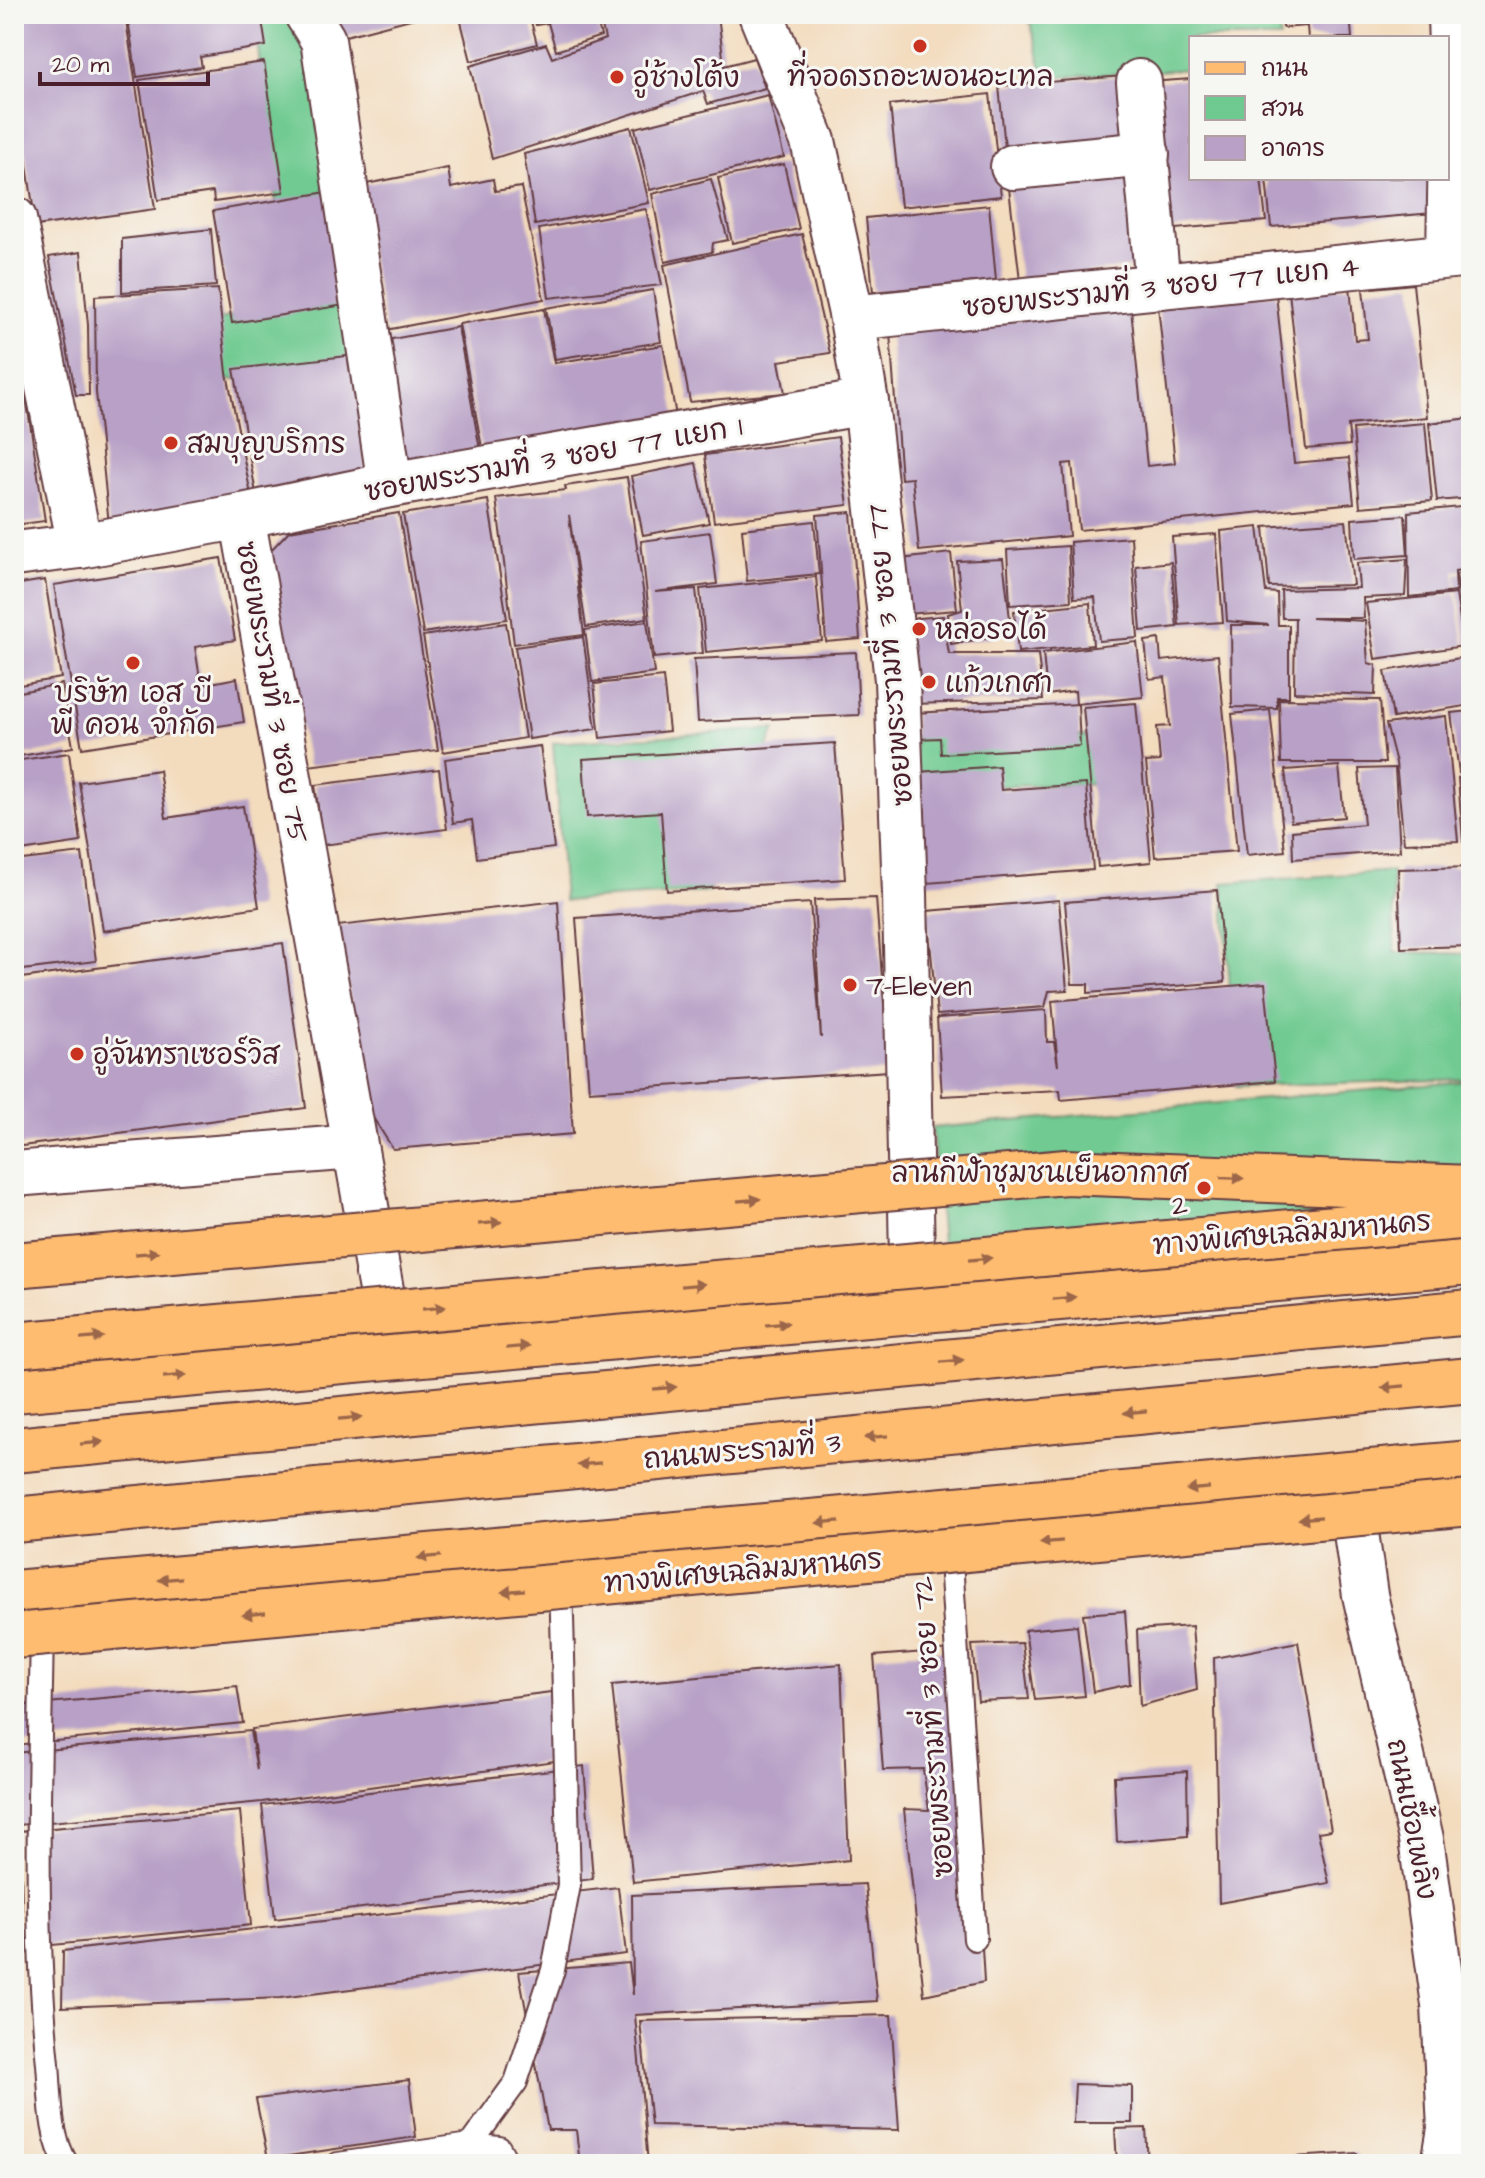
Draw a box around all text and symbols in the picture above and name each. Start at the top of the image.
scale bar [40,36,208,86]
legend [1189,36,1449,180]
marker: ที่จอดรถอะพอนอะเทล [911,37,929,55]
text: 20 m [52,48,109,82]
place label: ที่จอดรถอะพอนอะเทล [787,50,1053,97]
text: ถนน [1261,52,1308,86]
place label: อู่ช้างโต้ง [633,58,740,98]
marker: อู่ช้างโต้ง [608,68,626,86]
text: สวน [1261,92,1304,126]
text: อาคาร [1261,132,1325,166]
street label: ซอยพระรามที่ 3 ซอย 77 แยก 4 [960,239,1361,328]
street label: ซอยพระรามที่ 3 ซอย 77 แยก 1 [360,399,746,512]
place label: สมบุญบริการ [187,425,346,464]
marker: สมบุญบริการ [162,434,180,452]
street label: ซอยพระรามที่ 3 ซอย 77 [850,502,923,808]
street label: ซอยพระรามที่ 3 ซอย 75 [226,537,325,846]
place label: หล่อรอได้ [935,610,1047,650]
marker: หล่อรอได้ [910,620,928,638]
marker: บริษัท เอส บี พี คอน จำกัด [124,654,142,672]
place label: แก้วเกศา [945,664,1053,703]
marker: แก้วเกศา [920,673,938,691]
place label: บริษัท เอส บี พี คอน จำกัด [50,674,216,745]
place label: 7-Eleven [866,967,972,1006]
marker: 7-Eleven [841,976,859,994]
place label: อู่จันทราเซอร์วิส [93,1035,281,1075]
marker: อู่จันทราเซอร์วิส [68,1045,86,1063]
place label: ลานกีฬาชุมชนเย็นอากาศ 2 [892,1153,1190,1225]
one-way arrow [1220,1172,1245,1185]
marker: ลานกีฬาชุมชนเย็นอากาศ 2 [1195,1179,1213,1197]
one-way arrow [737,1193,762,1206]
street label: ทางพิเศษเฉลิมมหานคร [1151,1202,1433,1265]
one-way arrow [478,1216,503,1229]
one-way arrow [135,1246,160,1259]
one-way arrow [968,1253,993,1266]
one-way arrow [681,1278,706,1291]
one-way arrow [1052,1292,1077,1305]
one-way arrow [422,1301,447,1314]
one-way arrow [765,1317,790,1330]
one-way arrow [80,1331,105,1344]
one-way arrow [506,1340,531,1353]
one-way arrow [940,1354,965,1367]
one-way arrow [163,1370,188,1383]
one-way arrow [1380,1381,1405,1394]
one-way arrow [653,1382,678,1395]
one-way arrow [1122,1406,1147,1419]
one-way arrow [338,1412,363,1425]
street label: ถนนพระรามที่ 3 [641,1416,842,1480]
one-way arrow [863,1431,888,1444]
one-way arrow [80,1436,105,1449]
one-way arrow [576,1458,601,1471]
one-way arrow [1185,1483,1210,1496]
one-way arrow [1297,1512,1322,1525]
one-way arrow [815,1515,840,1528]
one-way arrow [1038,1536,1063,1549]
street label: ทางพิเศษเฉลิมมหานคร [602,1540,884,1603]
one-way arrow [416,1551,441,1564]
one-way arrow [157,1573,182,1586]
street label: ซอยพระรามที่ 3 ซอย 72 [896,1575,963,1879]
one-way arrow [500,1585,525,1598]
one-way arrow [241,1608,266,1621]
street label: ถนนเชื้อเพลิง [1377,1734,1454,1903]

